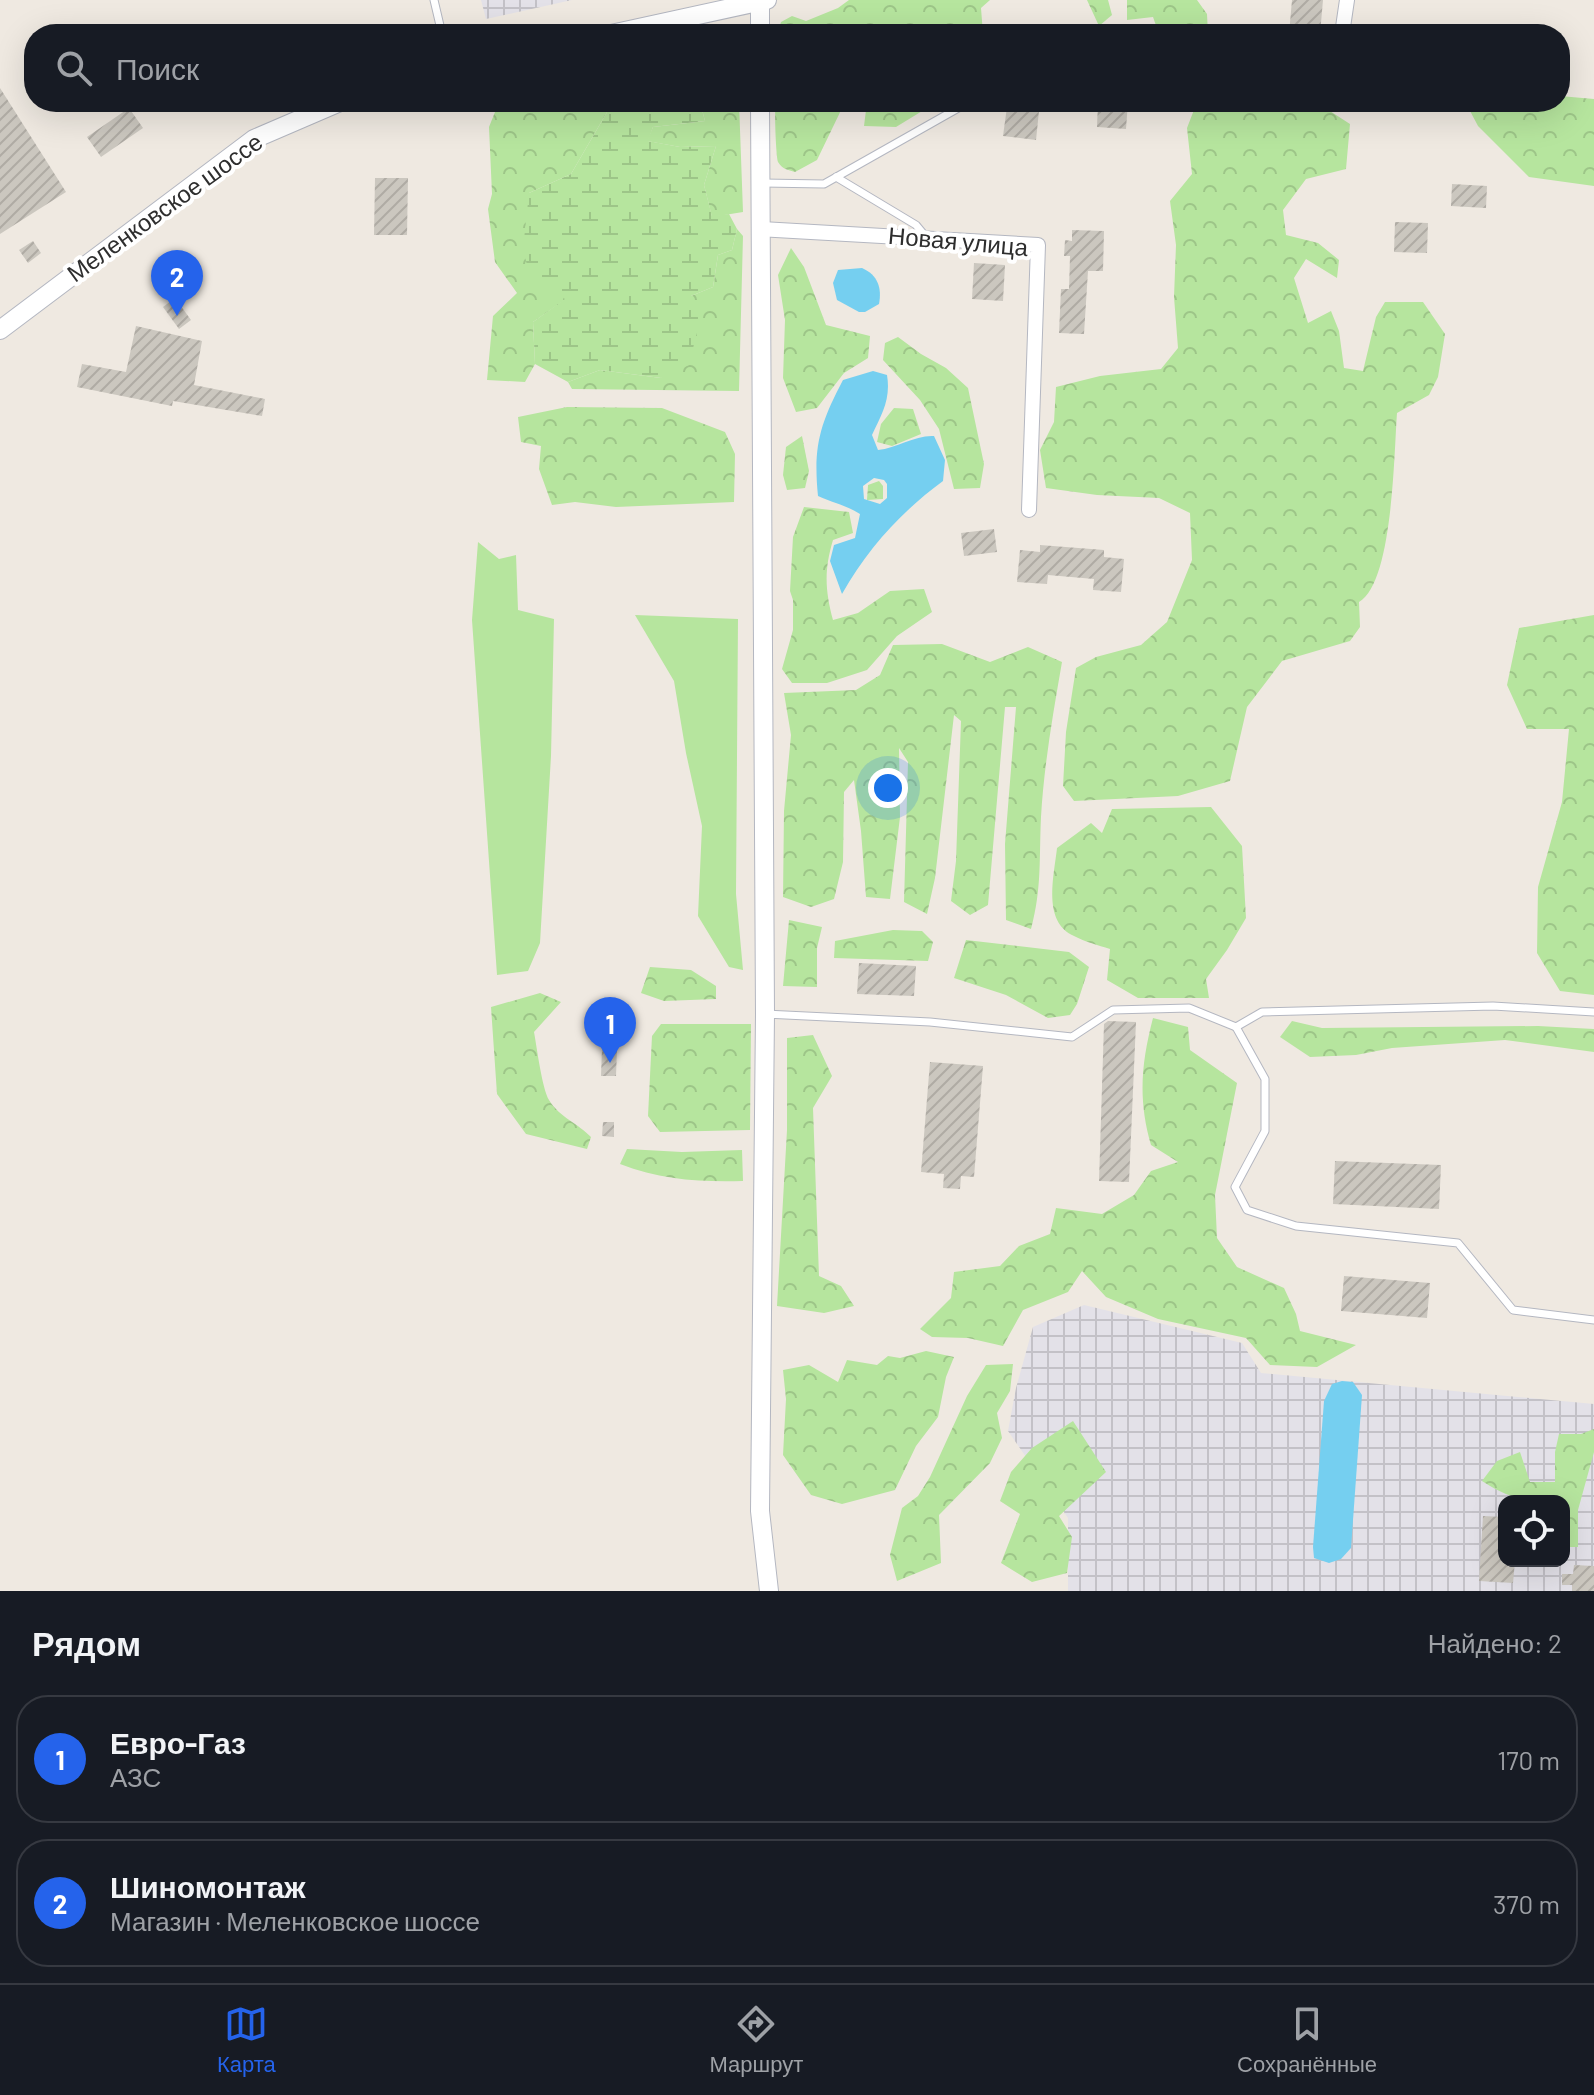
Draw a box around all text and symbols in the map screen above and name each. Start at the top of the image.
search box [24,24,1570,112]
icon: search [52,46,96,90]
text: Поиск [116,50,199,86]
street label: Меленковское шоссе [61,126,267,287]
street label: Новая улица [887,220,1030,261]
pin: 2 [151,250,203,316]
your location [868,768,908,808]
pin: 1 [584,997,636,1063]
map controls [1498,1495,1570,1567]
button: locate [1498,1495,1570,1567]
text: Рядом [32,1622,141,1663]
text: Найдено: 2 [1428,1627,1562,1658]
text: Евро-Газ [110,1724,246,1760]
text: 1 [55,1744,65,1775]
text: 170 m [1497,1744,1560,1775]
text: АЗС [110,1761,161,1792]
text: Шиномонтаж [110,1868,306,1904]
text: 2 [53,1888,67,1919]
text: 370 m [1493,1888,1560,1919]
text: Магазин · Меленковское шоссе [110,1905,480,1936]
tab: Карта [217,2002,276,2078]
tab: Маршрут [710,2002,803,2078]
tab: Сохранённые [1237,2002,1377,2078]

